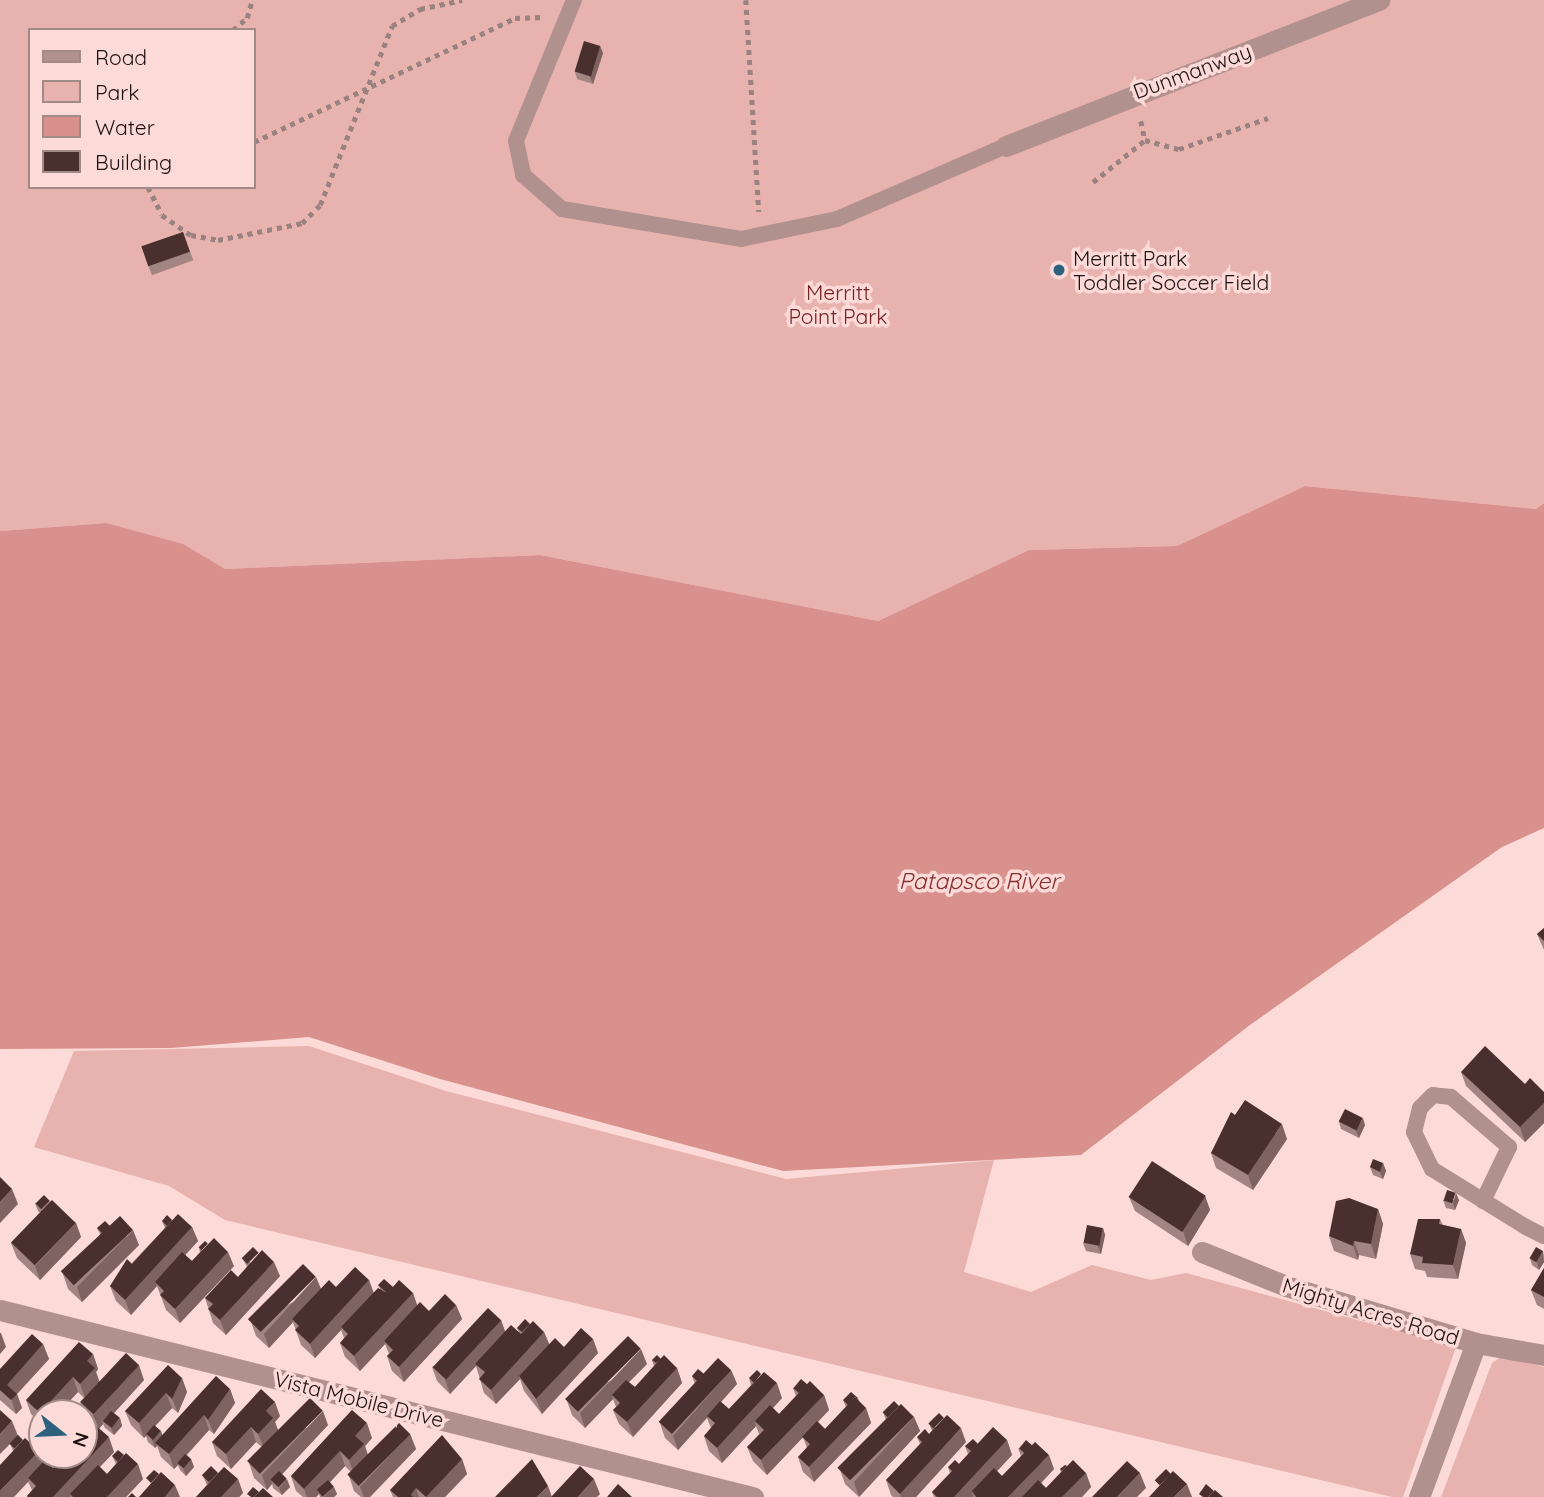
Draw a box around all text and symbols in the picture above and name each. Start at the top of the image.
legend [28,28,256,189]
street label: Dunmanway [1130,38,1254,104]
text: Road [95,44,147,70]
text: Park [95,79,139,105]
text: Water [95,114,155,140]
text: Building [95,149,172,175]
place label: Merritt Park Toddler Soccer Field [1073,245,1269,295]
marker: Merritt Park Toddler Soccer Field [1051,262,1067,278]
park label: Merritt Point Park [789,279,887,329]
water label: Patapsco River [899,867,1059,895]
street label: Mighty Acres Road [1280,1272,1462,1350]
street label: Vista Mobile Drive [272,1366,446,1432]
north arrow [28,1399,98,1469]
text: N [67,1430,95,1450]

